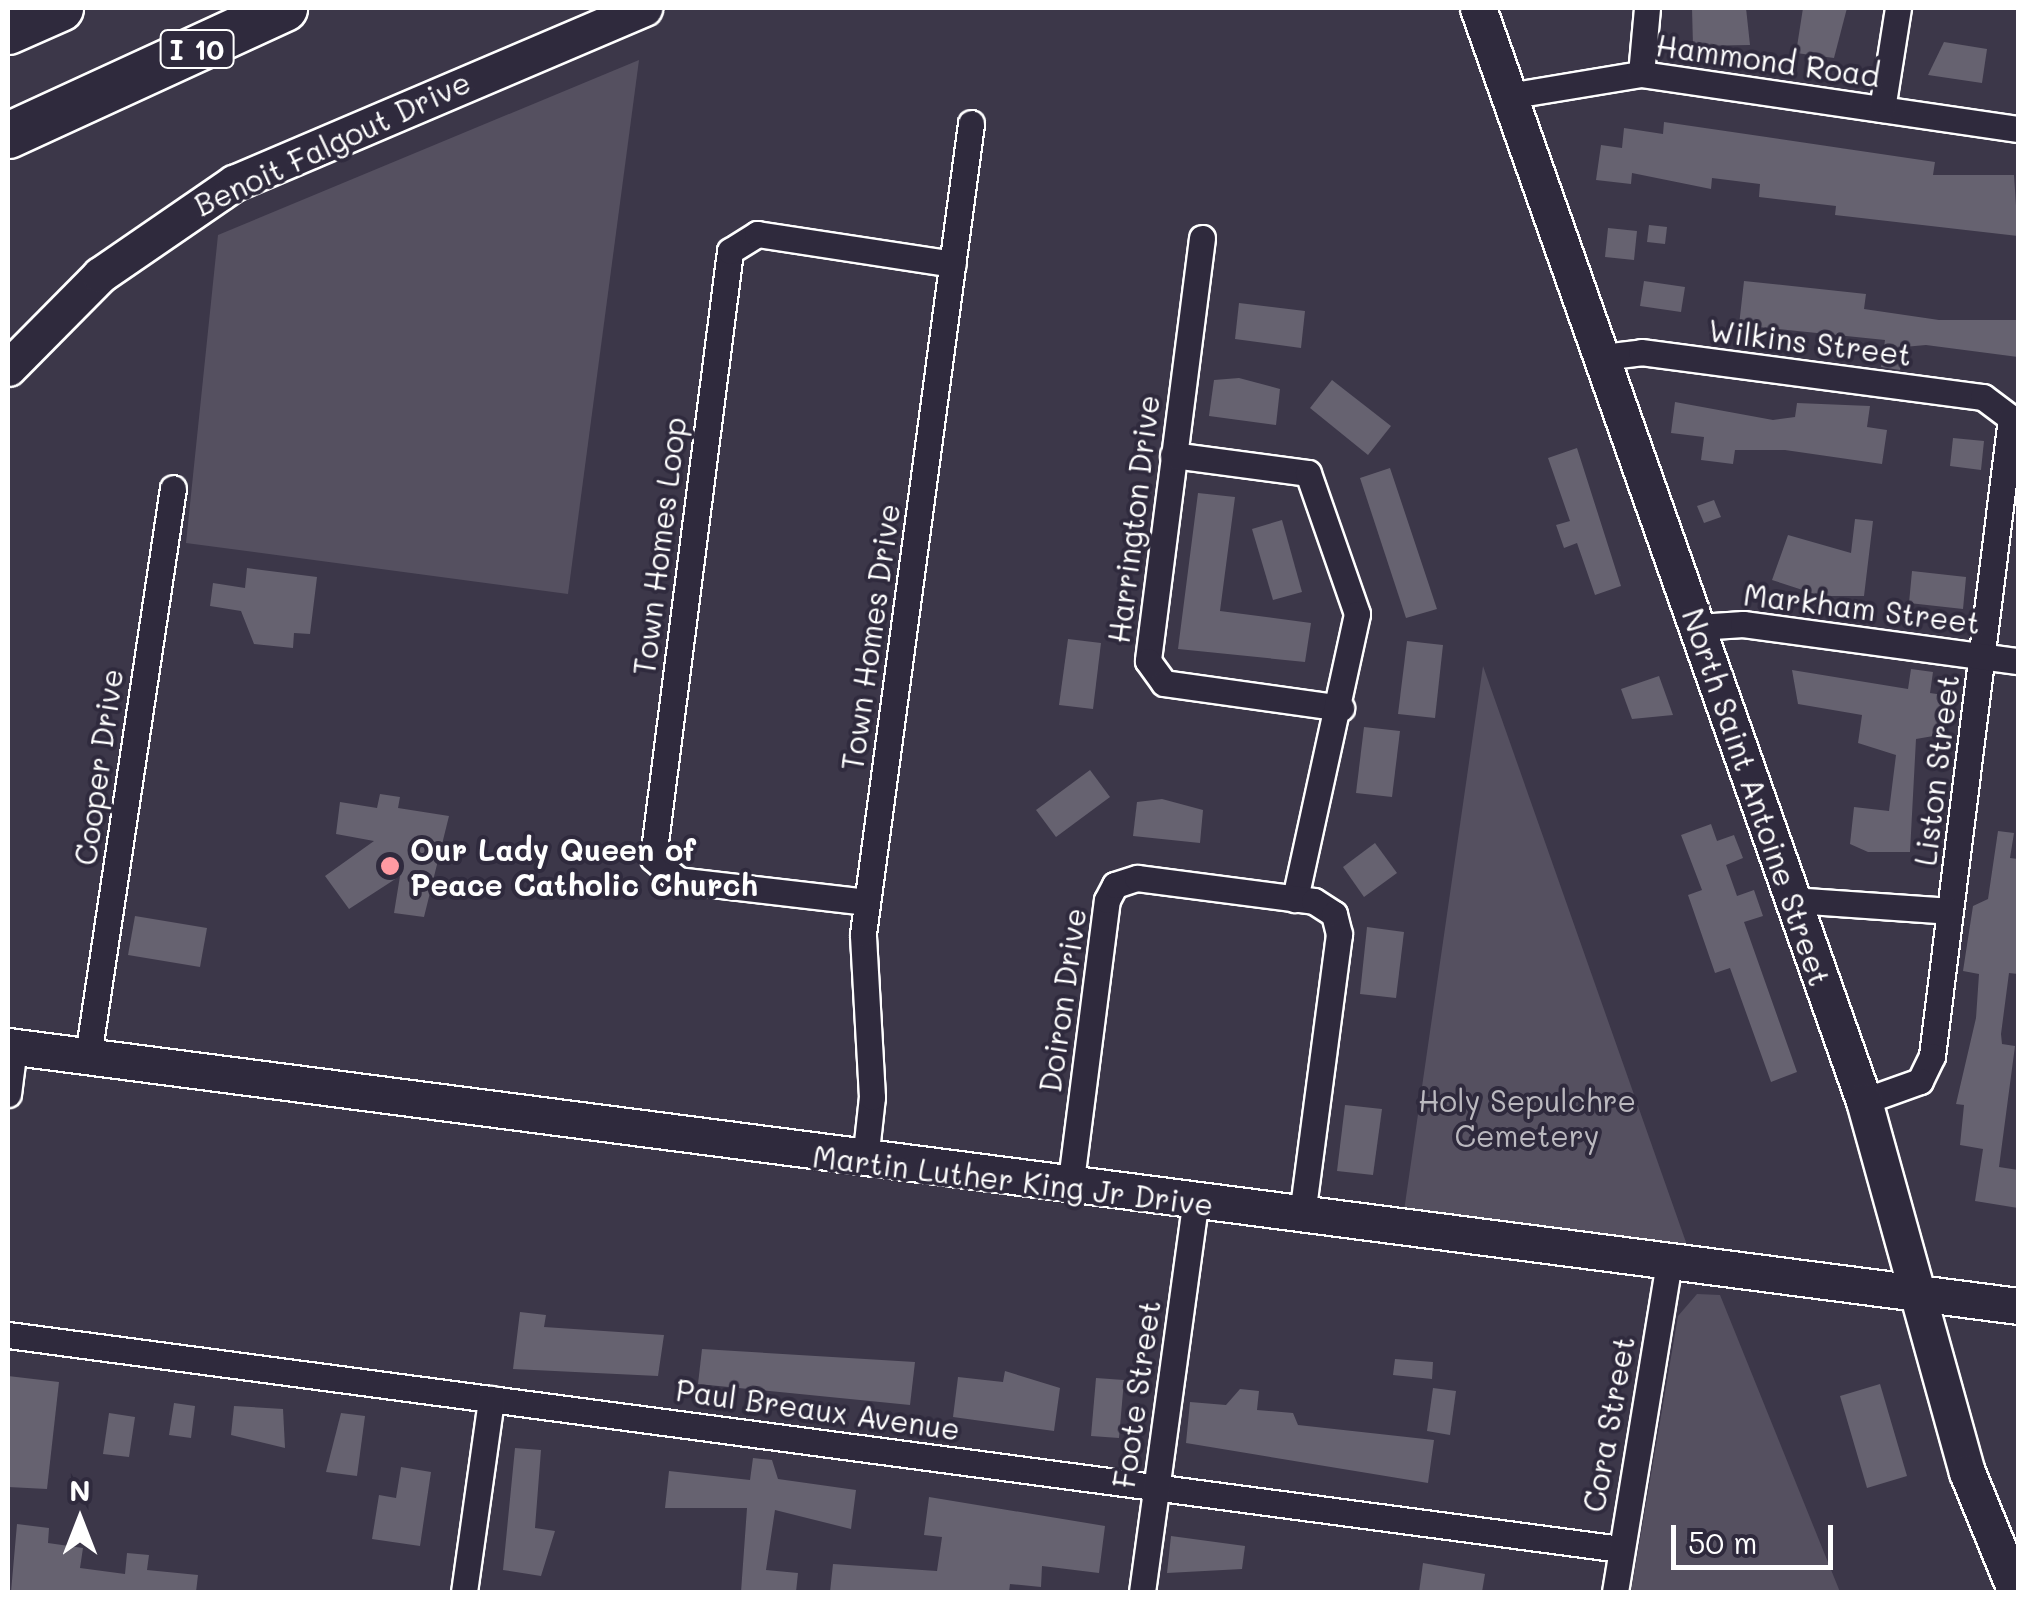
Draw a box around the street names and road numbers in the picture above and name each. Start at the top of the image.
road number: I 10 [160,26,234,72]
street label: Hammond Road [1654,26,1882,94]
street label: Benoit Falgout Drive [188,63,476,223]
street label: Wilkins Street [1706,312,1914,372]
street label: Harrington Drive [1100,393,1166,645]
street label: Town Homes Loop [625,415,693,677]
street label: Town Homes Drive [833,501,907,773]
street label: Markham Street [1742,576,1982,640]
street label: North Saint Antoine Street [1675,604,1839,990]
street label: Cooper Drive [66,666,130,868]
street label: Liston Street [1906,672,1966,868]
street label: Doiron Drive [1031,905,1093,1095]
street label: Martin Luther King Jr Drive [811,1138,1215,1222]
street label: Foote Street [1105,1298,1167,1490]
street label: Cora Street [1575,1333,1641,1515]
street label: Paul Breaux Avenue [674,1371,962,1447]

